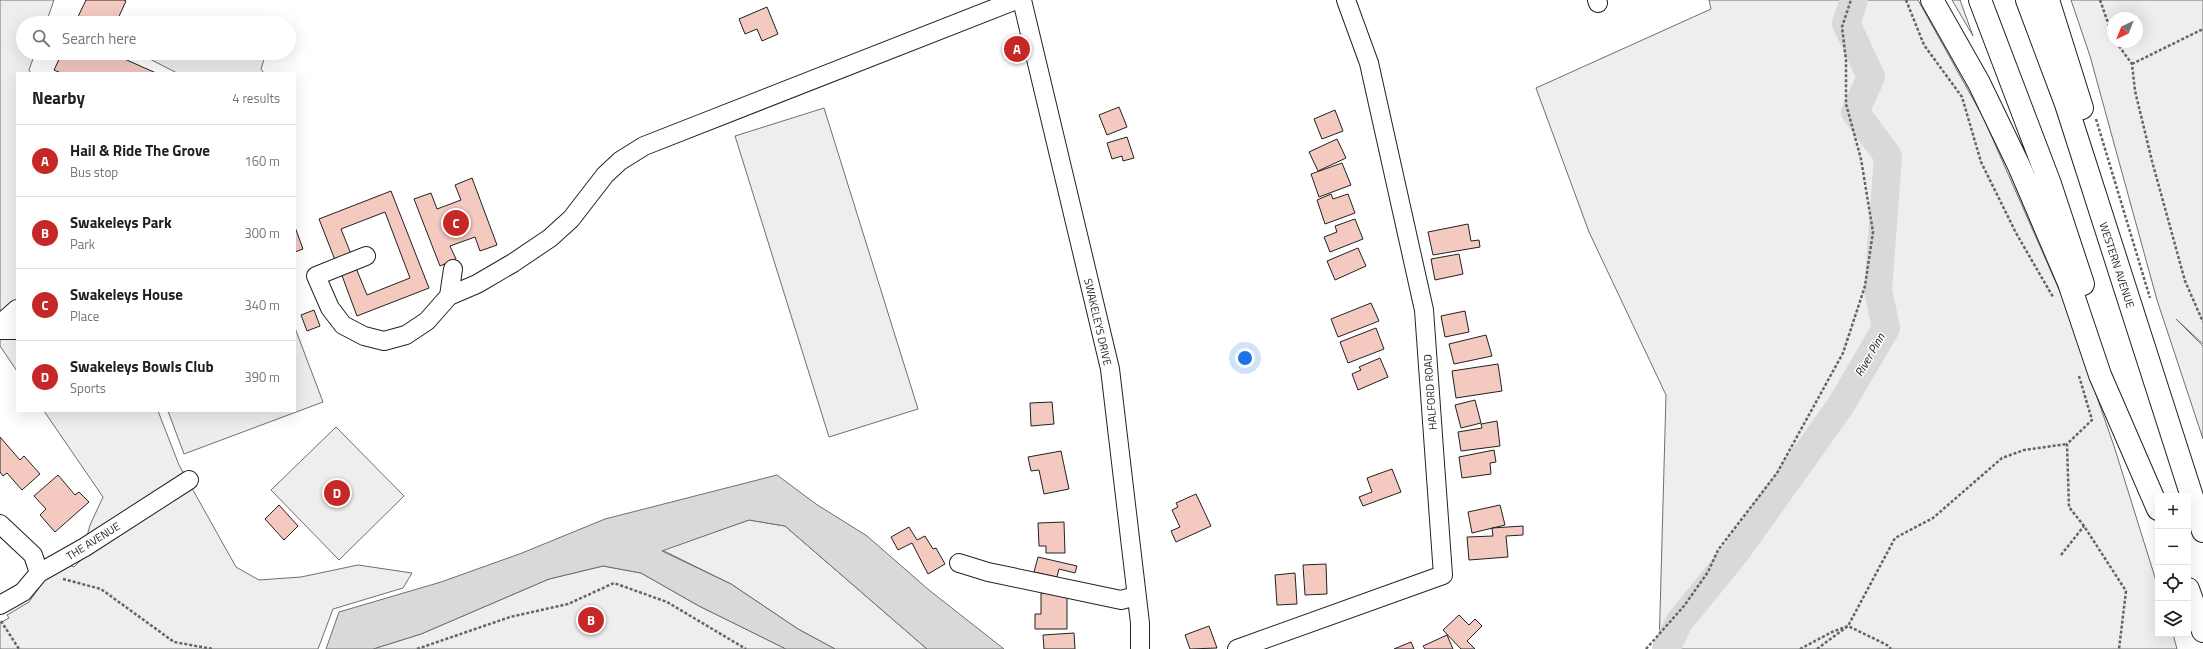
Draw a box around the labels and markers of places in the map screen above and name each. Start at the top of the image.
pin: A [1004,34,1030,64]
pin: C [443,208,469,238]
pin: D [324,478,350,508]
pin: B [578,605,604,635]

